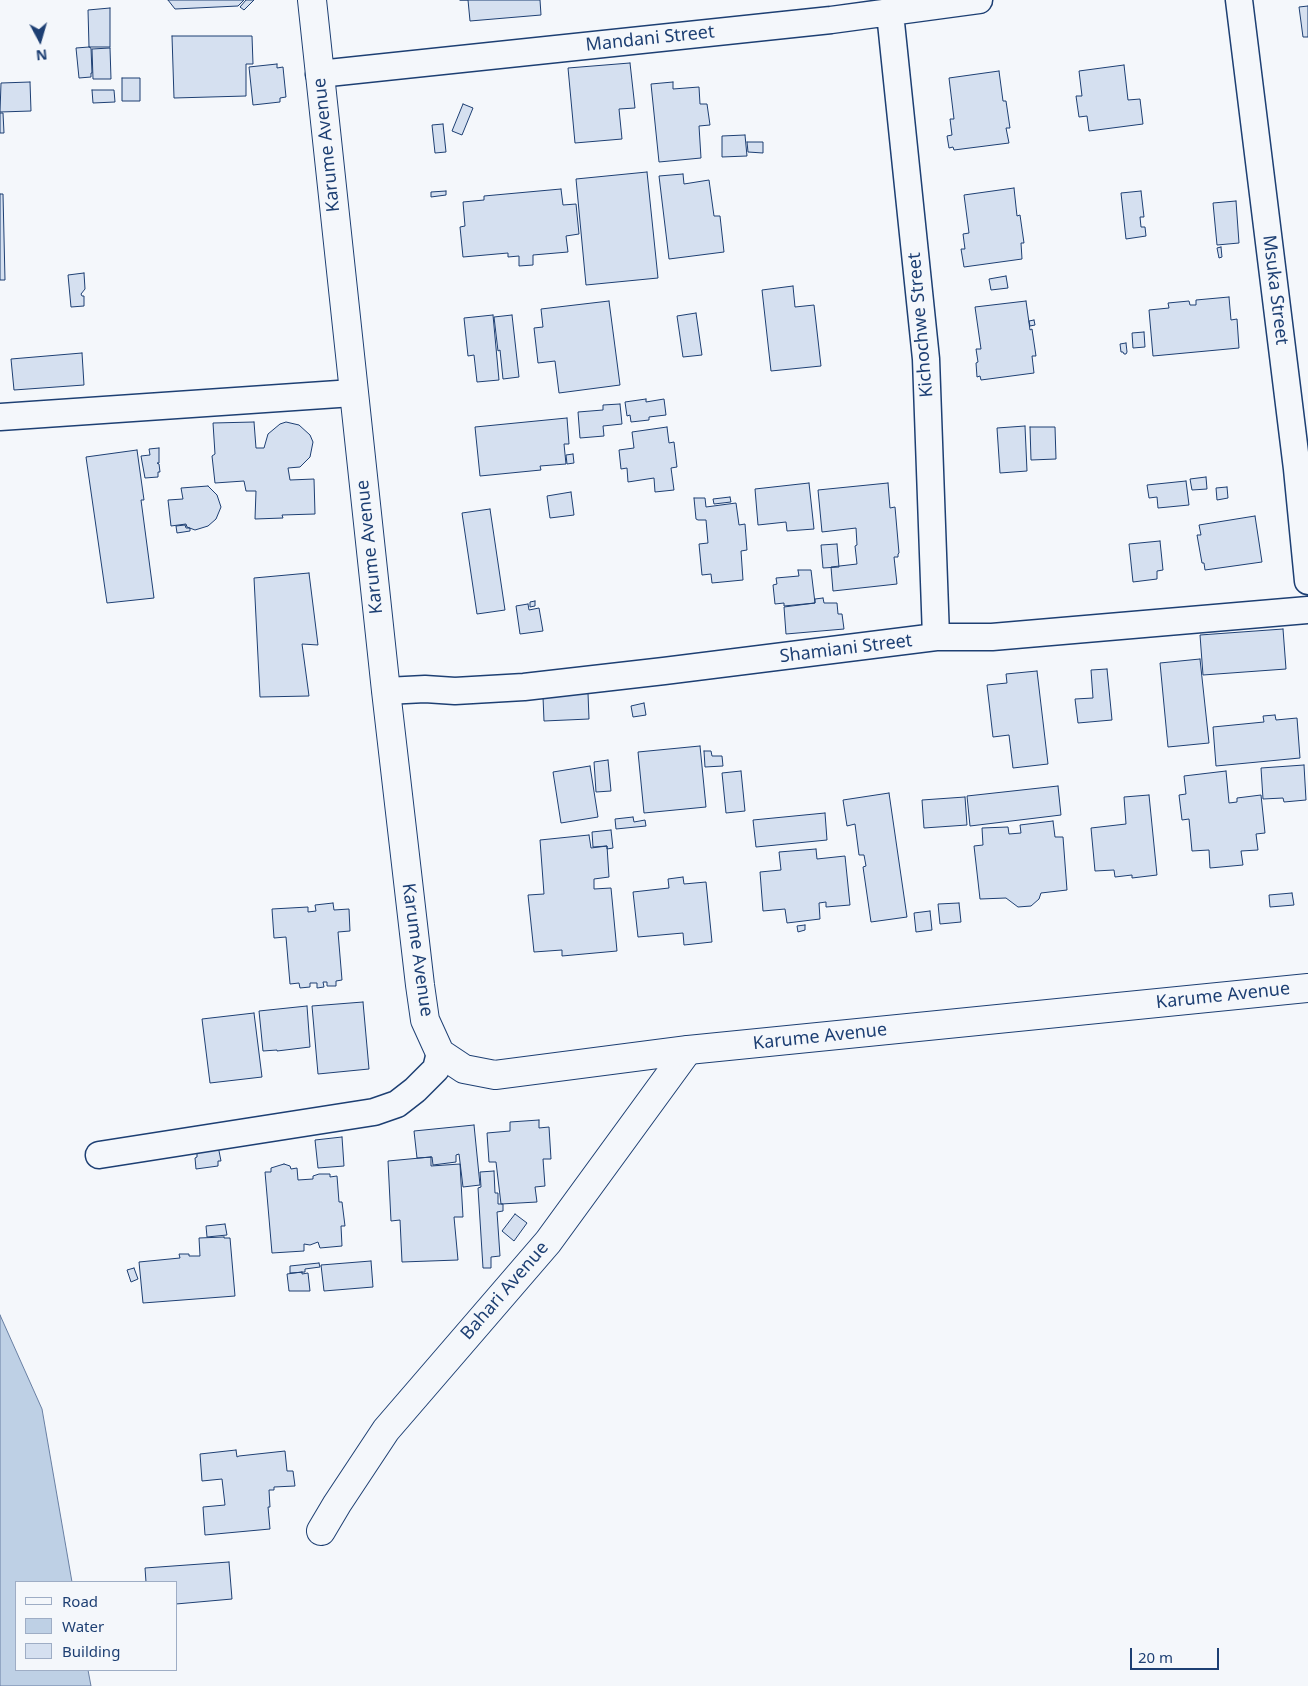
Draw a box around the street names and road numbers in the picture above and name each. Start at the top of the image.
street label: Mandani Street [585,21,715,57]
street label: Karume Avenue [309,77,345,213]
street label: Msuka Street [1258,234,1292,346]
street label: Kichochwe Street [904,252,938,398]
street label: Karume Avenue [352,479,388,615]
street label: Shamiani Street [778,630,914,668]
street label: Karume Avenue [397,882,437,1018]
street label: Karume Avenue [1155,978,1291,1014]
street label: Karume Avenue [752,1019,888,1055]
street label: Bahari Avenue [457,1238,553,1344]

